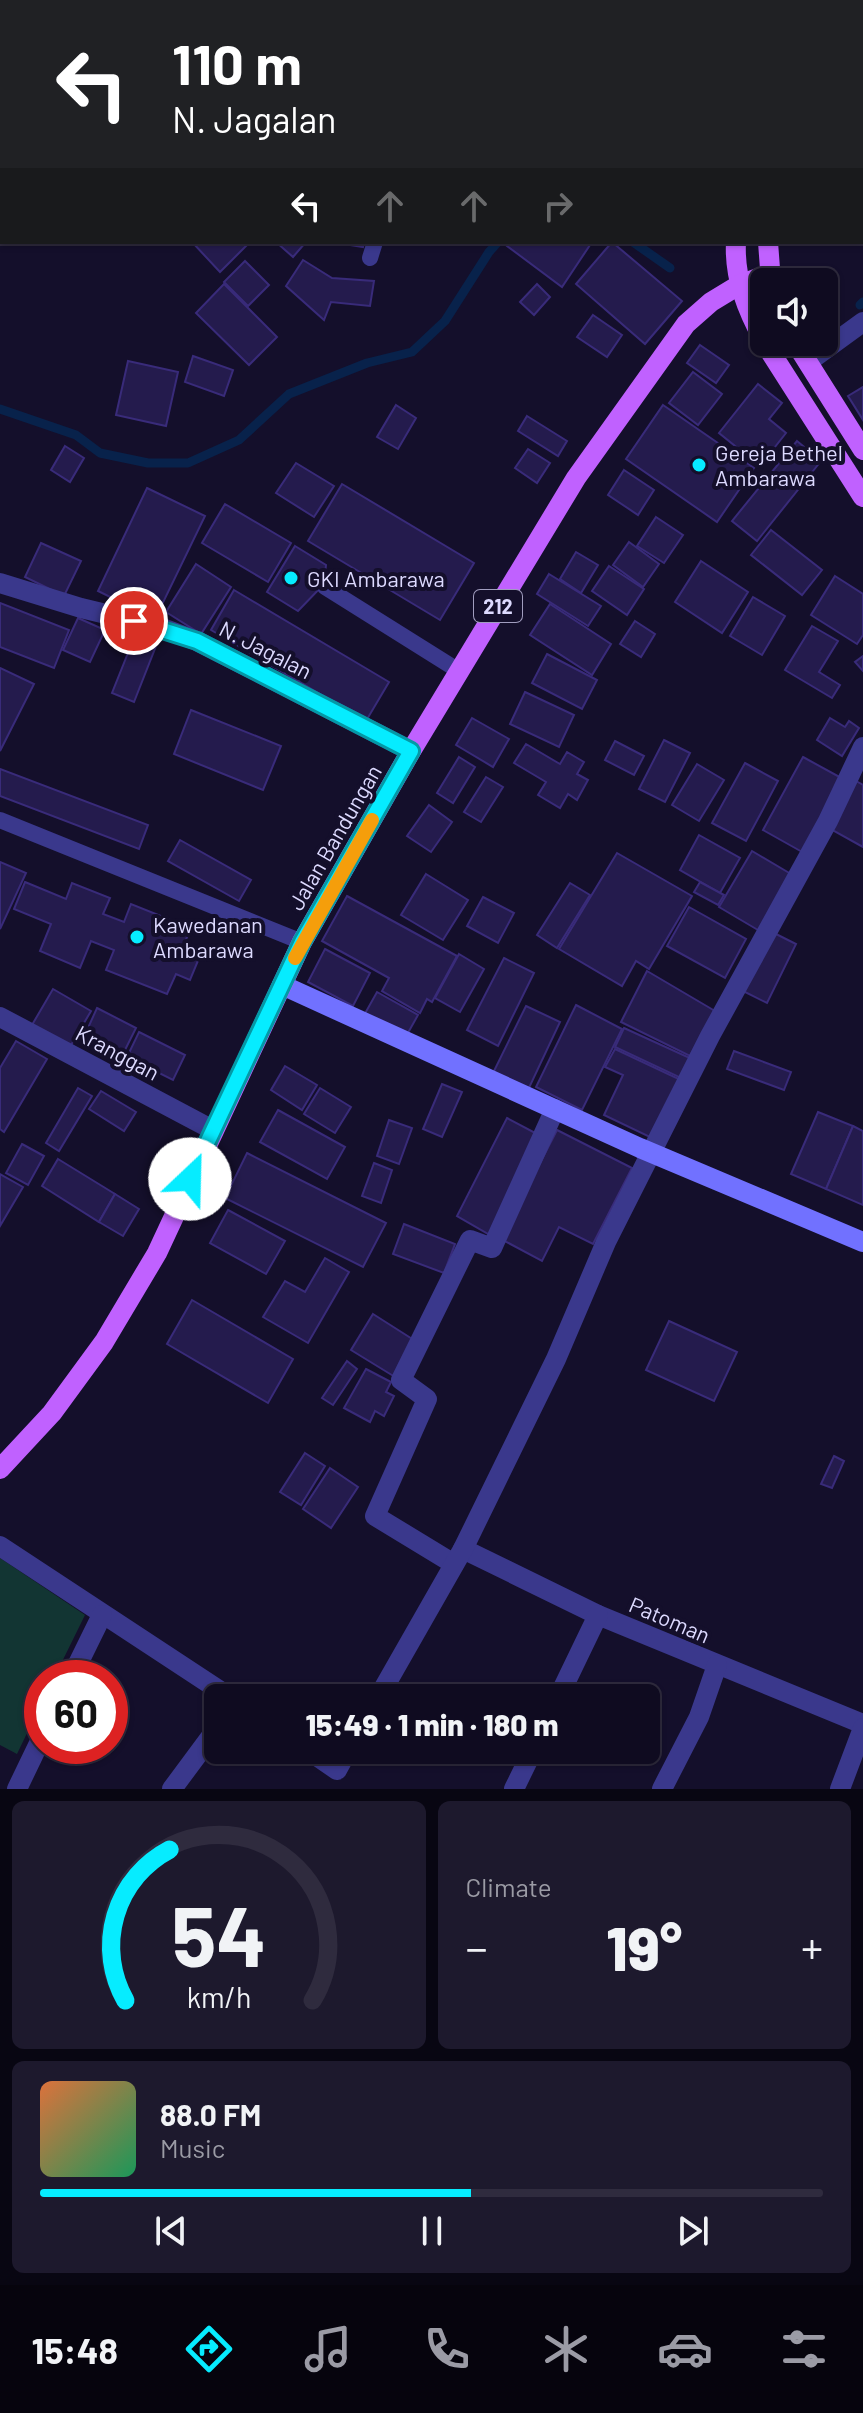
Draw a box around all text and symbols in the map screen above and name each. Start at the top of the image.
text: 110 m [172,29,302,96]
icon: left [40,32,144,136]
text: N. Jagalan [172,97,336,140]
icon: left [284,184,328,228]
icon: ahead [368,184,412,228]
icon: ahead [452,184,496,228]
icon: right [536,184,580,228]
map controls [750,268,838,356]
button: sound [750,268,838,356]
place label: Gereja Bethel Ambarawa [715,439,843,490]
marker: Gereja Bethel Ambarawa [690,456,708,474]
place label: GKI Ambarawa [307,565,445,591]
marker: GKI Ambarawa [282,569,300,587]
pin [100,587,168,655]
road number: 212 [474,590,522,622]
icon: arrive [112,599,156,643]
street label: N. Jagalan [215,615,317,683]
street label: Jalan Bandungan [282,760,386,914]
place label: Kawedanan Ambarawa [153,911,263,962]
marker: Kawedanan Ambarawa [128,928,146,946]
street label: Kranggan [72,1019,164,1085]
position arrow [148,1137,232,1221]
street label: Patoman [626,1590,714,1648]
speed limit sign: 60 [24,1660,128,1764]
text: 15:49 · 1 min · 180 m [305,1706,559,1742]
text: Climate [466,1871,552,1902]
text: 54 [171,1884,266,1984]
text: 19° [606,1911,682,1983]
text: − [466,1920,488,1973]
text: + [801,1920,823,1973]
text: km/h [186,1979,251,2014]
text: 88.0 FM [160,2096,261,2132]
text: Music [160,2132,225,2163]
icon: previous [149,2209,193,2253]
icon: pause [410,2209,454,2253]
icon: next [671,2209,715,2253]
icon: directions [181,2321,237,2377]
icon: music [300,2321,356,2377]
icon: phone [419,2321,475,2377]
icon: climate [538,2321,594,2377]
icon: car [657,2321,713,2377]
icon: filters [776,2321,832,2377]
text: 15:48 [31,2328,118,2371]

